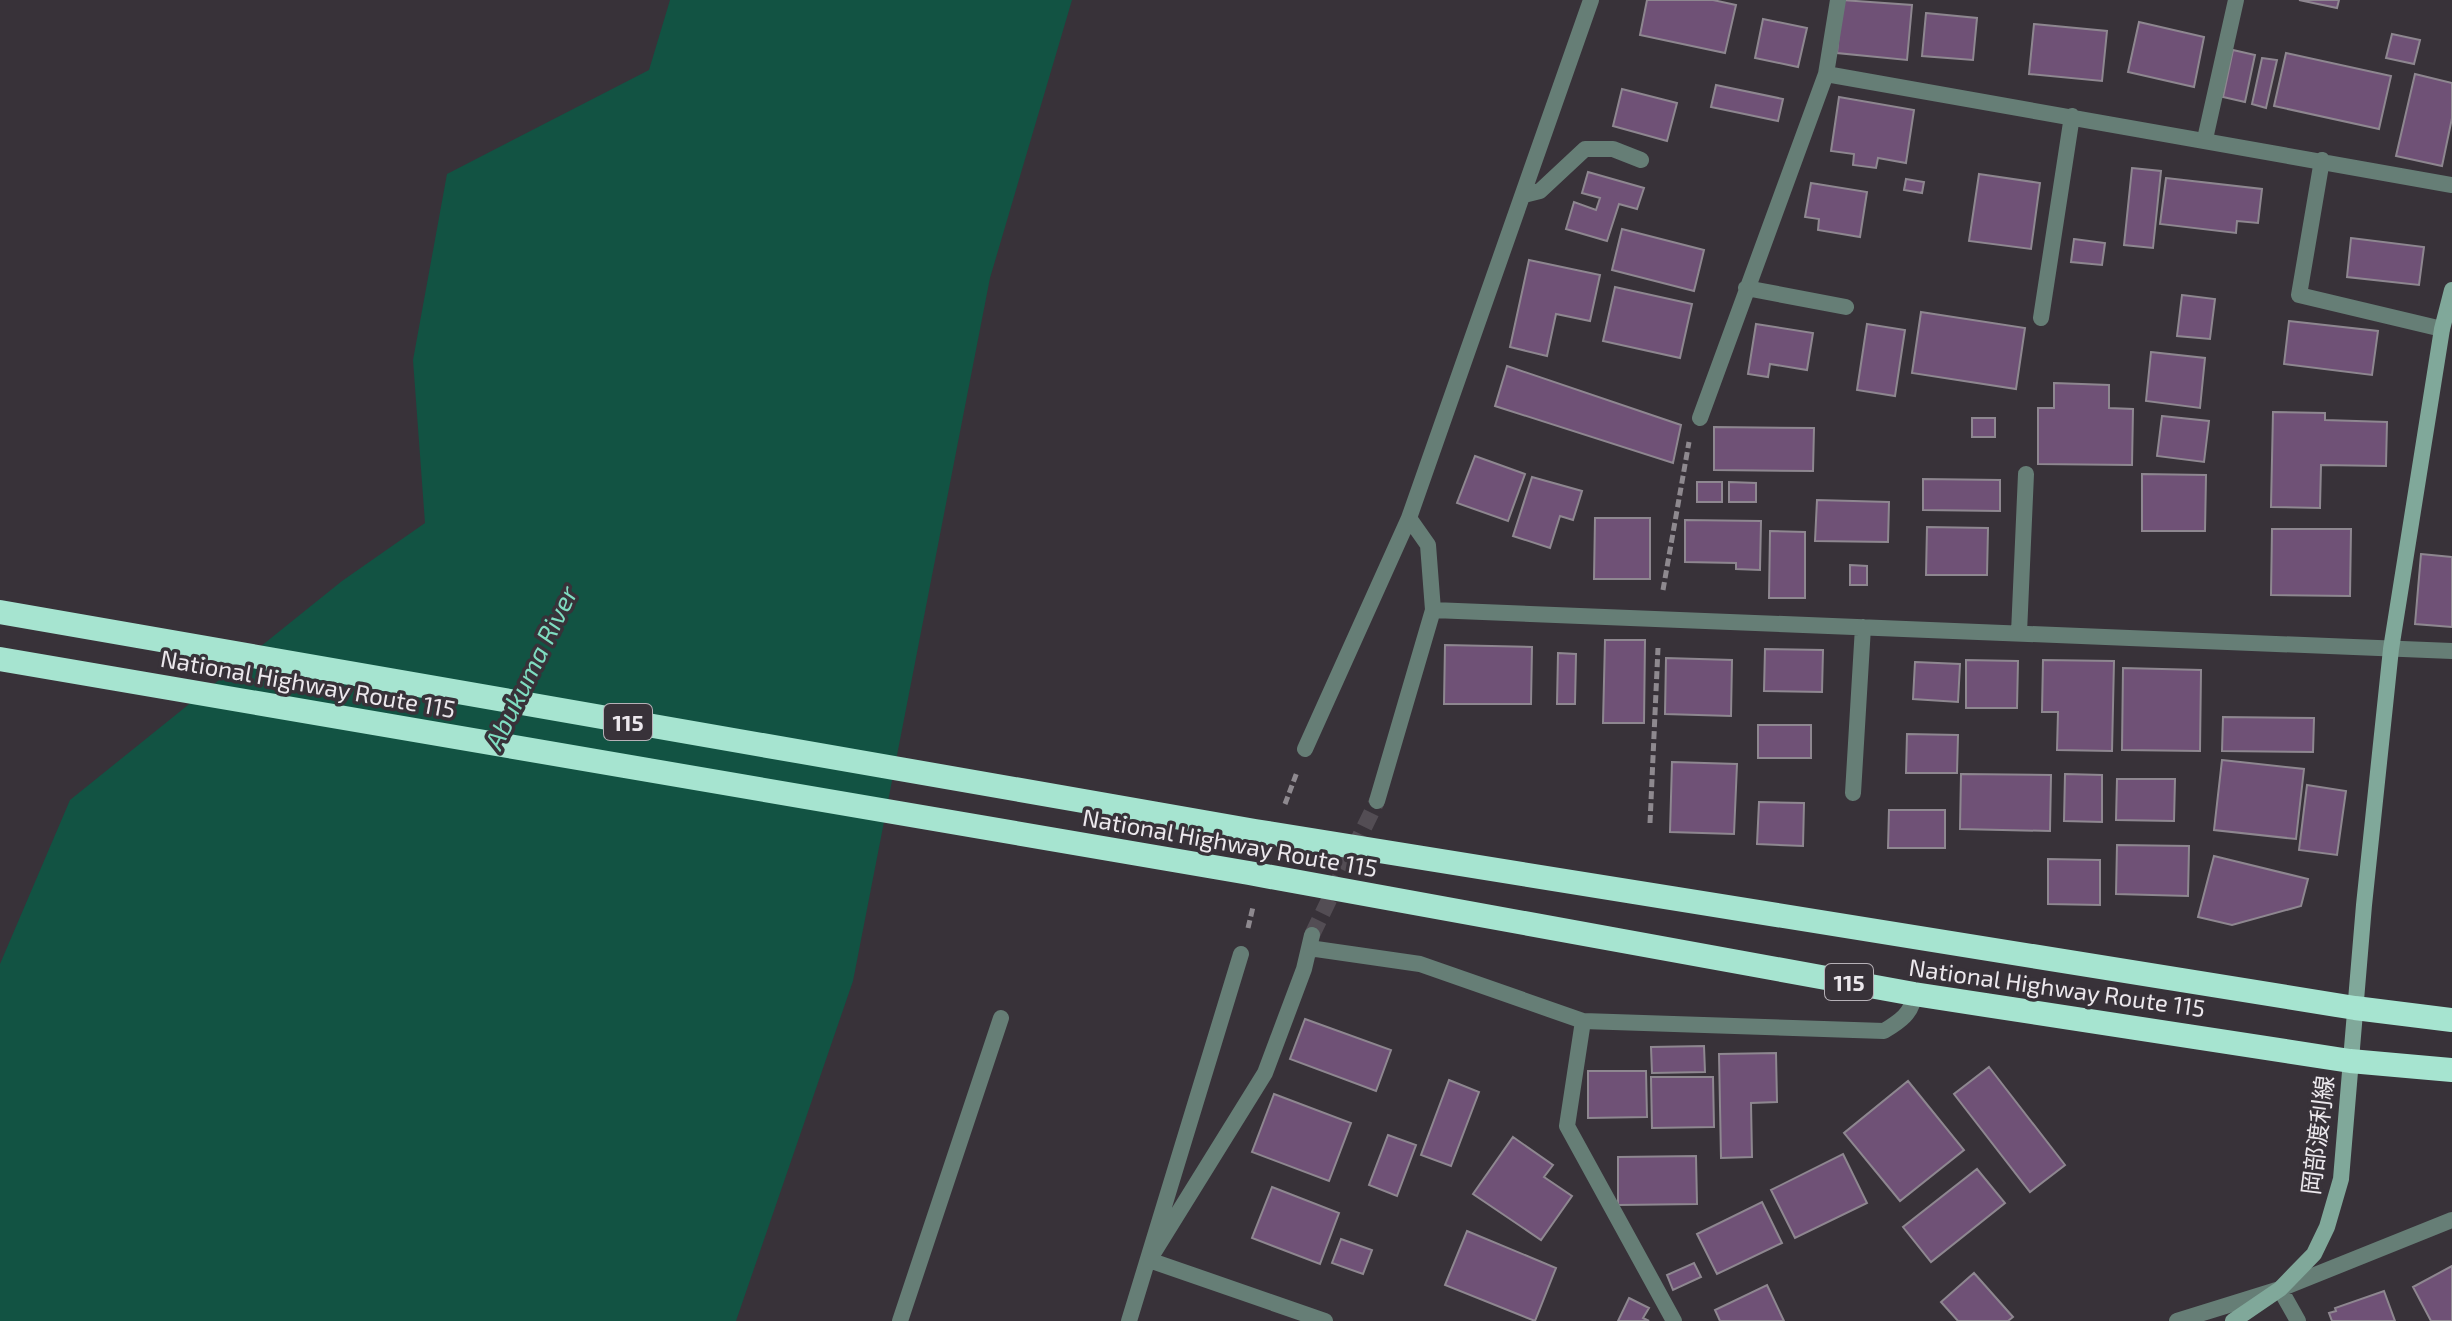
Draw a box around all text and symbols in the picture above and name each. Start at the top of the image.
water label: Abukuma River [477,580,583,755]
street label: National Highway Route 115 [158,643,458,723]
road number: 115 [604,704,652,740]
street label: National Highway Route 115 [1080,802,1380,882]
street label: National Highway Route 115 [1907,952,2207,1022]
road number: 115 [1825,964,1873,1000]
street label: 岡部渡利線 [2295,1074,2339,1196]

